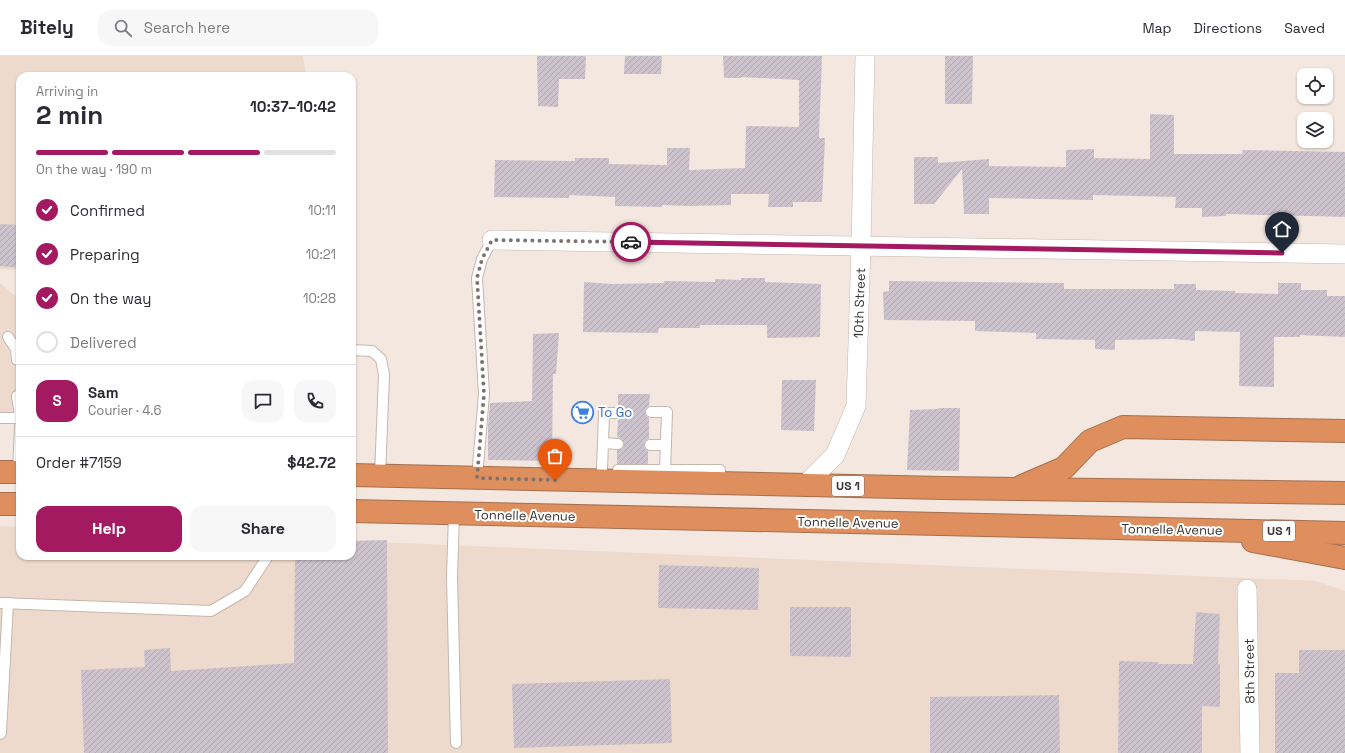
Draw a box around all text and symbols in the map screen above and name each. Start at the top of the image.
search box [98,10,378,46]
text: Bitely [20,15,74,40]
icon: search [112,17,134,39]
text: Search here [144,18,230,37]
text: Map [1142,19,1172,37]
text: Directions [1194,19,1262,37]
text: Saved [1284,19,1325,37]
map controls [1297,68,1333,148]
button: locate [1297,68,1333,104]
text: Arriving in [36,83,98,100]
text: 10:37–10:42 [250,97,336,116]
text: 2 min [36,98,103,132]
button: layers [1297,112,1333,148]
text: On the way · 190 m [36,161,152,178]
icon: check [36,199,58,221]
text: Confirmed [70,201,145,220]
text: 10:11 [308,202,336,219]
pin [1265,212,1299,253]
icon: home [1271,218,1293,240]
courier [611,222,651,262]
icon: car [620,231,642,253]
icon: check [36,243,58,265]
text: Preparing [70,245,140,264]
text: 10:21 [306,246,336,263]
street label: 10th Street [850,267,869,339]
icon: check [36,287,58,309]
text: On the way [70,289,151,308]
text: 10:28 [303,290,336,307]
text: Delivered [70,333,137,352]
button: chat [242,380,284,422]
button: phone [294,380,336,422]
text: Sam [88,383,119,402]
text: S [52,391,62,410]
supermarket icon: To Go [570,399,596,425]
text: Courier · 4.6 [88,402,161,419]
place label: To Go [598,404,632,421]
pin [538,439,572,480]
icon: bag [544,445,566,467]
text: Order #7159 [36,453,122,472]
text: $42.72 [287,453,336,472]
road number: US 1 [832,476,864,496]
button: Help [36,506,182,552]
button: Share [190,506,336,552]
street label: Tonnelle Avenue [474,506,576,525]
street label: Tonnelle Avenue [797,513,899,532]
street label: Tonnelle Avenue [1121,520,1223,539]
road number: US 1 [1263,521,1295,541]
street label: 8th Street [1240,638,1259,704]

